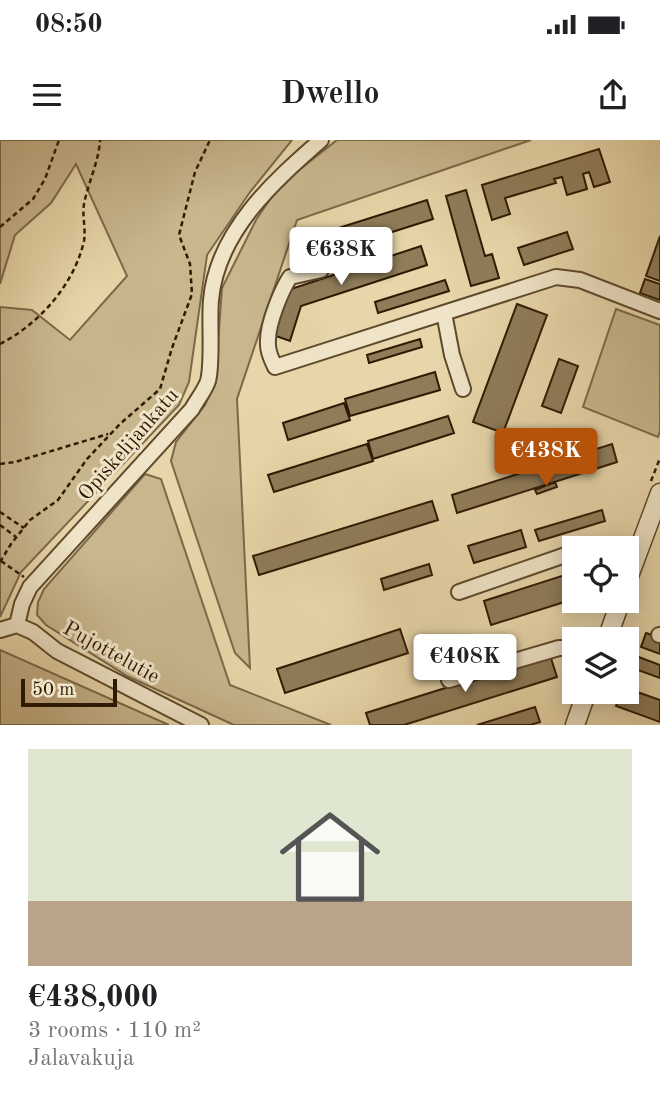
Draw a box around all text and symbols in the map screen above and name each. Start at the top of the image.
text: 08:50 [35,12,103,38]
icon: menu [28,76,66,114]
icon: share [594,76,632,114]
text: Dwello [280,79,380,111]
pin: €638K [292,228,390,287]
text: €638K [305,238,377,261]
street label: Opiskelijankatu [75,385,183,505]
pin: €438K [497,428,595,488]
text: €438K [510,439,582,462]
map controls [562,536,639,704]
button: locate [562,536,639,613]
street label: Pujottelutie [59,618,163,688]
button: layers [562,627,639,704]
pin: €408K [416,634,514,694]
text: €408K [429,645,501,668]
scale bar [21,676,117,708]
text: 50 m [32,681,74,700]
icon: home [267,794,393,920]
text: €438,000 [28,983,158,1013]
text: 3 rooms · 110 m² [28,1019,201,1042]
text: Jalavakuja [28,1047,134,1070]

